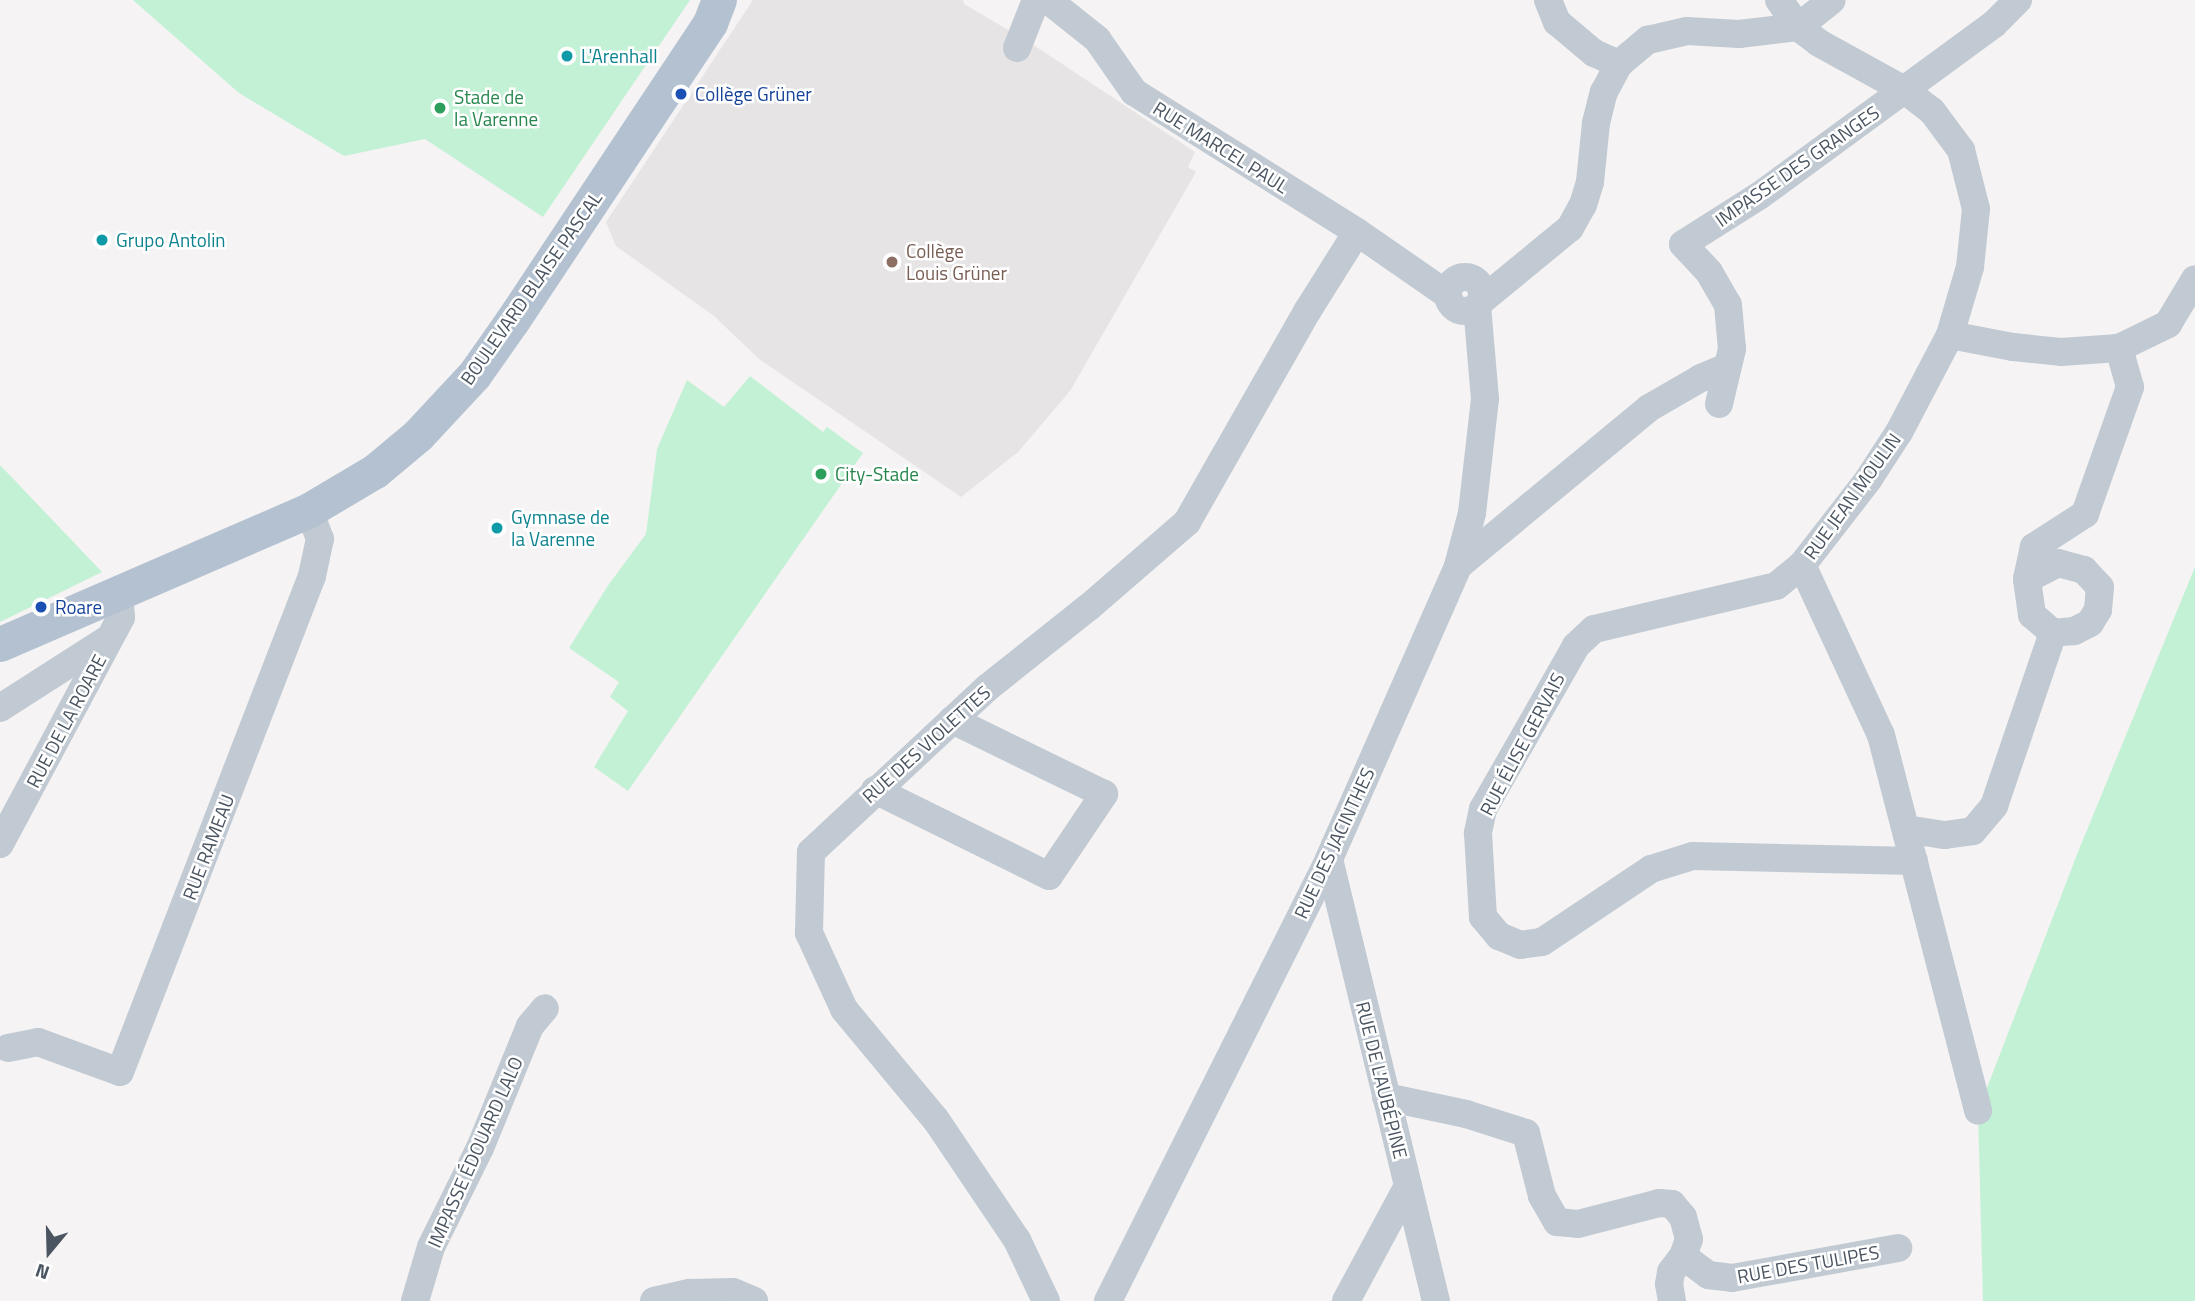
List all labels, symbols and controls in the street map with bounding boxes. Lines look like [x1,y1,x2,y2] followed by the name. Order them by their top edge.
[581,45,658,67] place label: L'Arenhall
[559,48,575,64] marker: L'Arenhall
[695,83,812,105] place label: Collège Grüner
[454,86,538,130] place label: Stade de la Varenne
[673,86,689,102] marker: Collège Grüner
[1149,96,1293,198] street label: RUE MARCEL PAUL
[432,100,448,116] marker: Stade de la Varenne
[1711,101,1883,231] street label: IMPASSE DES GRANGES
[455,187,607,389] street label: BOULEVARD BLAISE PASCAL
[116,229,226,251] place label: Grupo Antolin
[94,232,110,248] marker: Grupo Antolin
[906,240,1007,284] place label: Collège Louis Grüner
[884,254,900,270] marker: Collège Louis Grüner
[1799,428,1905,564] street label: RUE JEAN MOULIN
[835,463,919,485] place label: City-Stade
[813,466,829,482] marker: City-Stade
[511,506,610,550] place label: Gymnase de la Varenne
[489,520,505,536] marker: Gymnase de la Varenne
[55,596,102,618] place label: Roare
[33,599,49,615] marker: Roare
[21,650,111,792] street label: RUE DE LA ROARE
[1475,669,1569,819] street label: RUE ÉLISE GERVAIS
[857,681,995,807] street label: RUE DES VIOLETTES
[1289,764,1379,922] street label: RUE DES JACINTHES
[177,791,239,903] street label: RUE RAMEAU
[1351,999,1413,1161] street label: RUE DE L'AUBÉPINE
[423,1053,527,1251] street label: IMPASSE ÉDOUARD LALO
[14,1217,84,1287] north arrow
[1735,1240,1881,1288] street label: RUE DES TULIPES
[31,1256,53,1288] text: N

